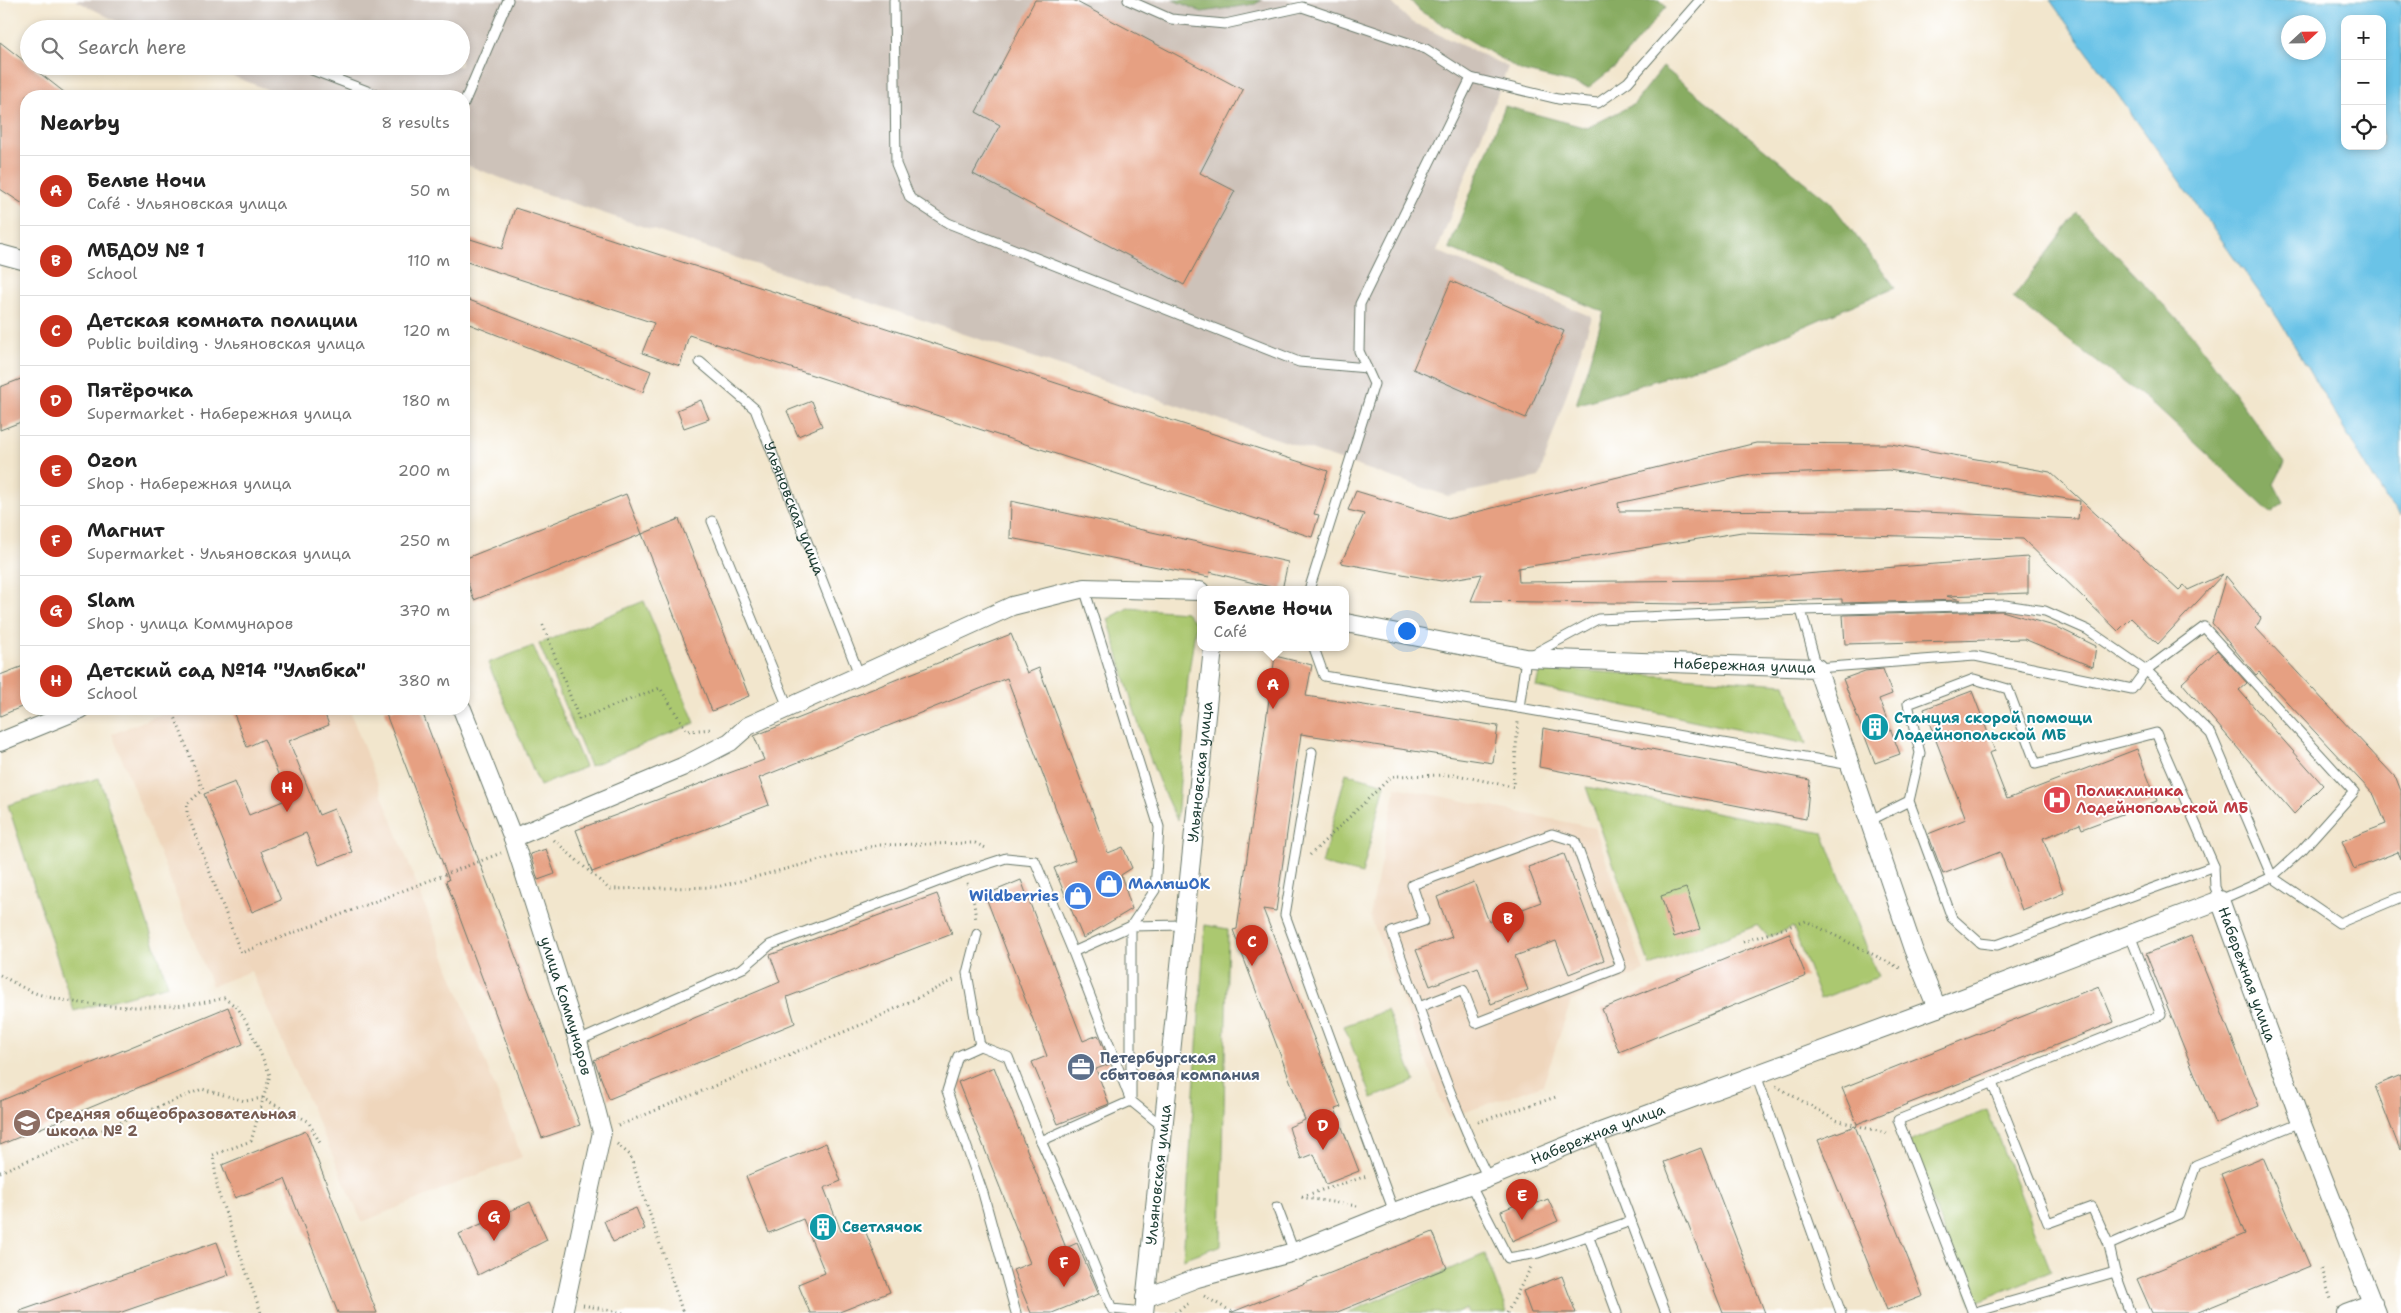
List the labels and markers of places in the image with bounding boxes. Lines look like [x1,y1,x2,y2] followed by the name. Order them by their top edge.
[1257,668,1289,709] pin: A
[1894,708,2093,745] place label: Станция скорой помощи Лодейнопольской МБ
[1860,712,1890,742] building icon: Станция скорой помощи Лодейнопольской МБ
[271,771,303,812] pin: H
[2076,781,2248,818] place label: Поликлиника Лодейнопольской МБ
[2042,785,2072,815] hospital icon: Поликлиника Лодейнопольской МБ
[1094,869,1124,899] shop icon: МалышОК
[1128,874,1211,894] place label: МалышОК
[1063,881,1093,911] shop icon: Wildberries
[969,886,1059,906] place label: Wildberries
[1492,902,1524,943] pin: B
[1236,925,1268,966] pin: C
[1100,1048,1260,1085] place label: Петербургская сбытовая компания
[1066,1052,1096,1082] office icon: Петербургская сбытовая компания
[46,1104,297,1141] place label: Средняя общеобразовательная школа № 2
[12,1108,42,1138] school or university icon: Средняя общеобразовательная школа № 2
[1307,1109,1339,1150] pin: D
[1506,1179,1538,1220] pin: E
[478,1200,510,1241] pin: G
[808,1212,838,1242] building icon: Светлячок
[842,1217,923,1237] place label: Светлячок
[1048,1246,1080,1287] pin: F

